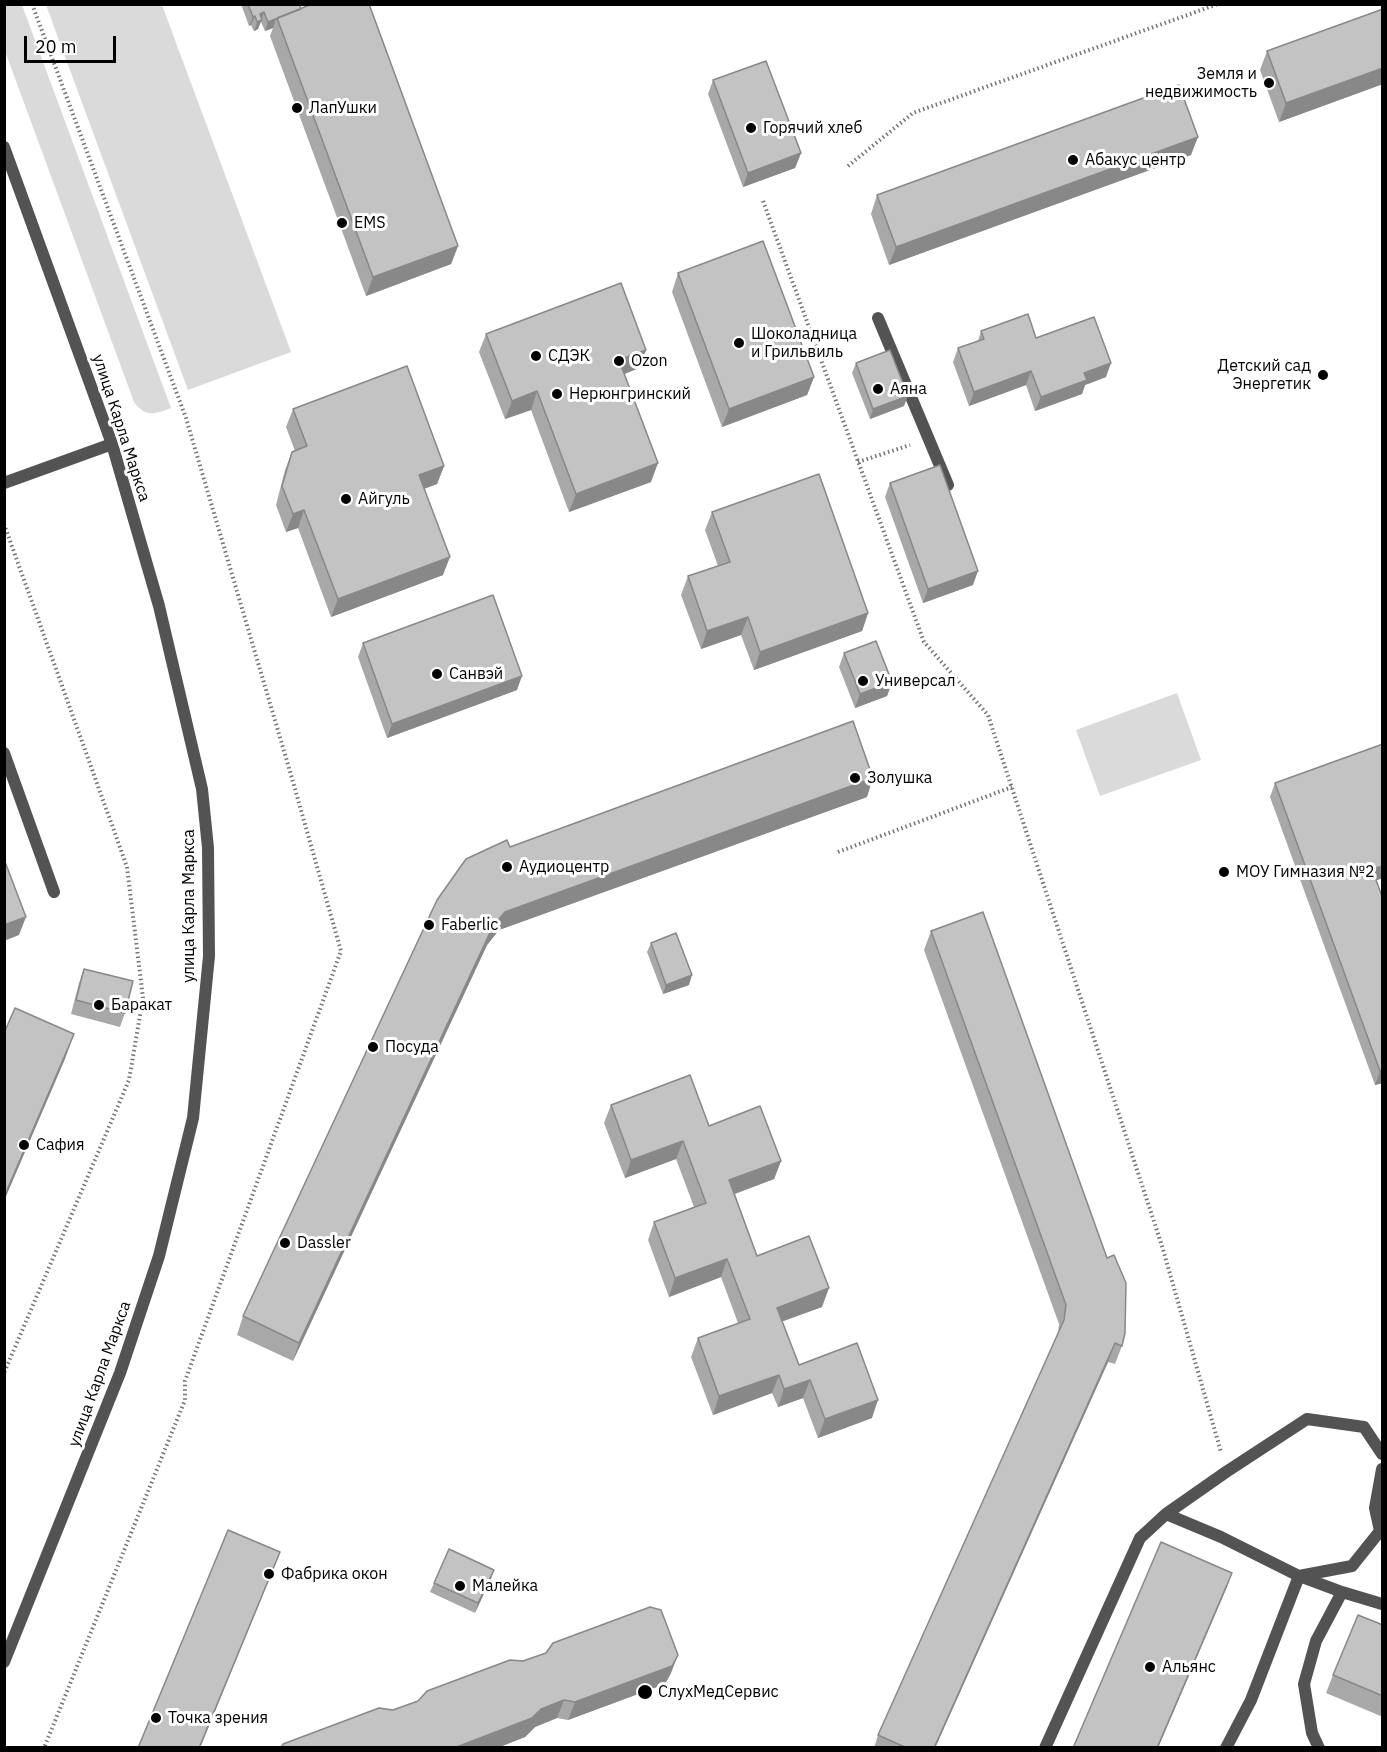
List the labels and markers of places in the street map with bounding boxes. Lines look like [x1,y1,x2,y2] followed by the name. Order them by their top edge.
[1145,64,1257,102] place label: Земля и недвижимость
[1262,76,1276,90] marker: Земля и недвижимость
[309,98,377,118] place label: ЛапУшки
[290,101,304,115] marker: ЛапУшки
[763,118,862,138] place label: Горячий хлеб
[744,121,758,135] marker: Горячий хлеб
[1085,150,1186,170] place label: Абакус центр
[1066,153,1080,167] marker: Абакус центр
[354,213,386,233] place label: EMS
[335,216,349,230] marker: EMS
[751,324,857,362] place label: Шоколадница и Грильвиль
[732,336,746,350] marker: Шоколадница и Грильвиль
[548,346,590,366] place label: СДЭК
[529,349,543,363] marker: СДЭК
[631,351,668,371] place label: Ozon
[612,354,626,368] marker: Ozon
[1218,356,1311,394] place label: Детский сад Энергетик
[1316,368,1330,382] marker: Детский сад Энергетик
[890,379,927,399] place label: Аяна
[871,382,885,396] marker: Аяна
[569,384,691,404] place label: Нерюнгринский
[550,387,564,401] marker: Нерюнгринский
[358,489,410,509] place label: Айгуль
[339,492,353,506] marker: Айгуль
[449,664,503,684] place label: Санвэй
[430,667,444,681] marker: Санвэй
[875,671,956,691] place label: Универсал
[856,674,870,688] marker: Универсал
[867,768,932,788] place label: Золушка
[848,771,862,785] marker: Золушка
[519,857,609,877] place label: Аудиоцентр
[500,860,514,874] marker: Аудиоцентр
[1236,862,1374,882] place label: МОУ Гимназия №2
[1217,865,1231,879] marker: МОУ Гимназия №2
[441,915,498,935] place label: Faberlic
[422,918,436,932] marker: Faberlic
[111,995,172,1015] place label: Баракат
[92,998,106,1012] marker: Баракат
[385,1037,439,1057] place label: Посуда
[366,1040,380,1054] marker: Посуда
[36,1135,84,1155] place label: Сафия
[17,1138,31,1152] marker: Сафия
[297,1233,351,1253] place label: Dassler
[278,1236,292,1250] marker: Dassler
[281,1564,388,1584] place label: Фабрика окон
[262,1567,276,1581] marker: Фабрика окон
[472,1576,538,1596] place label: Малейка
[453,1579,467,1593] marker: Малейка
[1162,1657,1216,1677] place label: Альянс
[1143,1660,1157,1674] marker: Альянс
[658,1682,779,1702] place label: СлухМедСервис
[636,1683,654,1701] marker: СлухМедСервис
[168,1708,268,1728] place label: Точка зрения
[149,1711,163,1725] marker: Точка зрения

